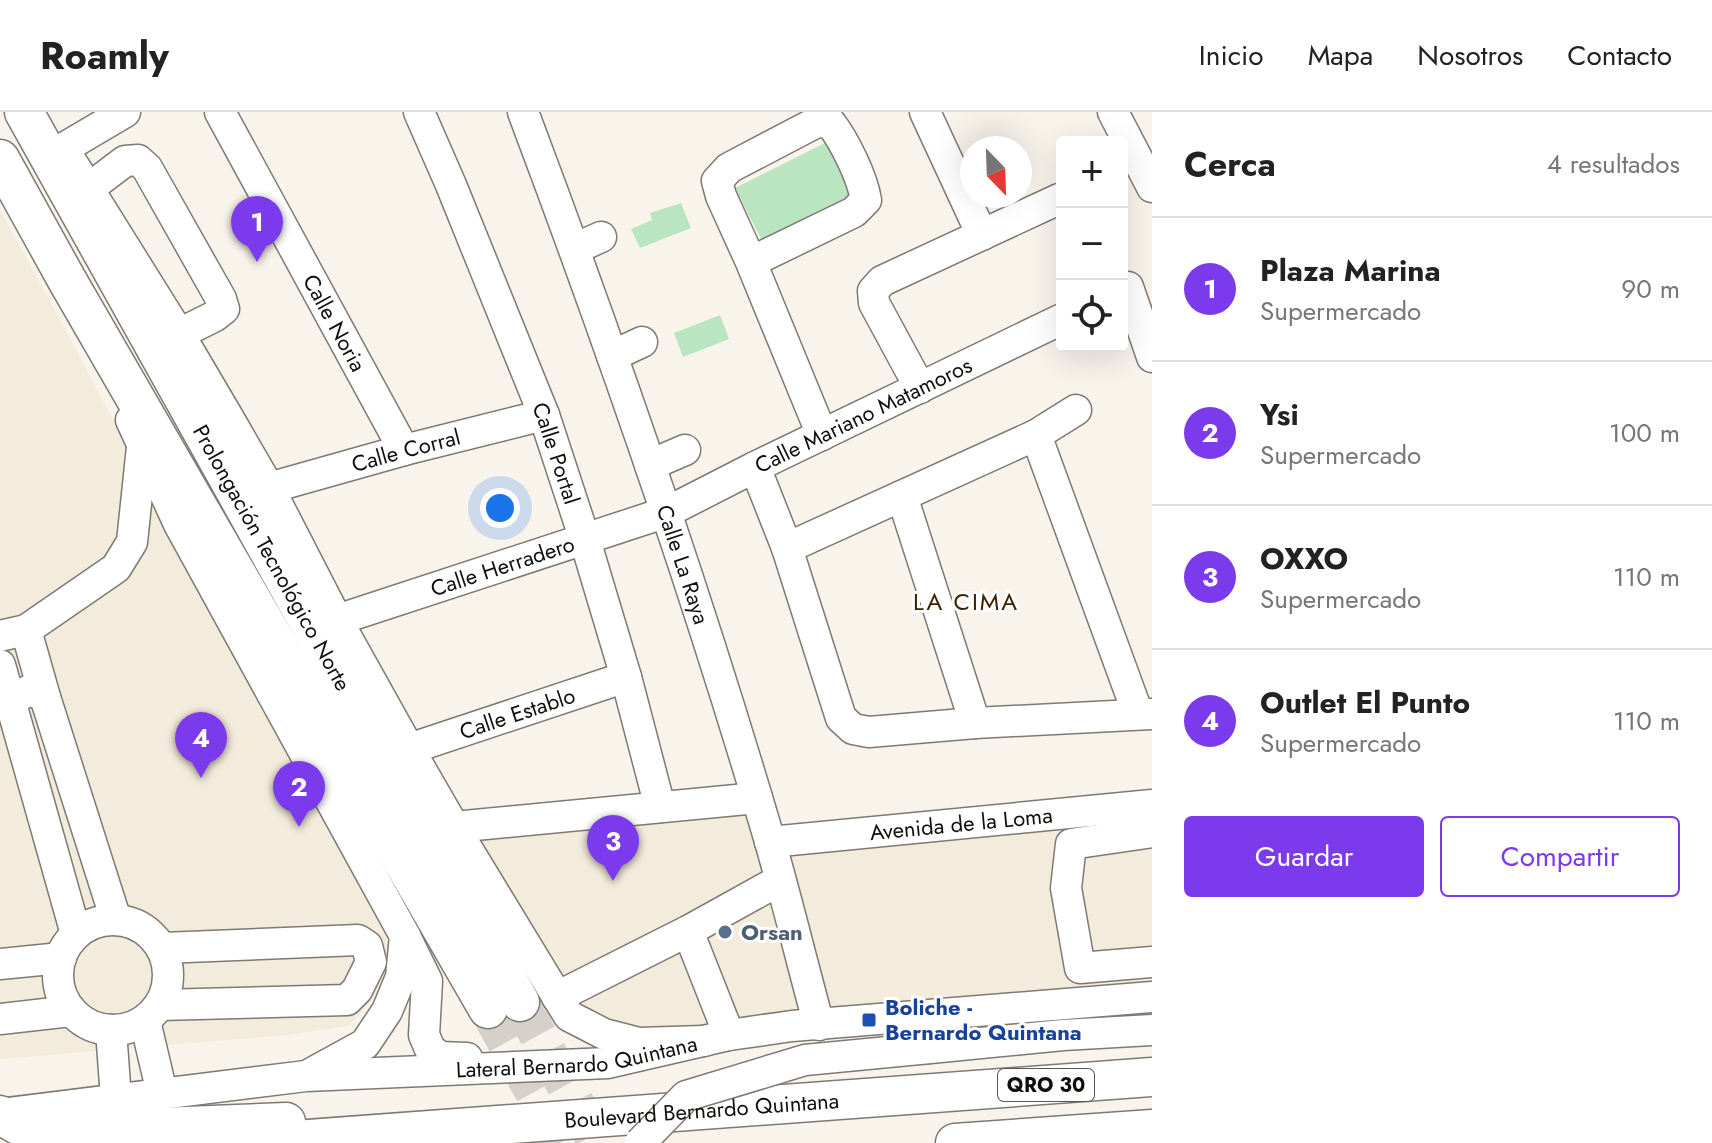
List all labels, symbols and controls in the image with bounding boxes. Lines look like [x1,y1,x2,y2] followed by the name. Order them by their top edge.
[40,28,169,83] text: Roamly
[1199,35,1264,76] text: Inicio
[1308,35,1373,76] text: Mapa
[1417,35,1523,76] text: Nosotros
[1567,35,1672,76] text: Contacto
[960,136,1032,208] north arrow
[1056,136,1128,352] map controls
[1056,136,1128,208] button: +
[1184,140,1276,189] text: Cerca
[1547,145,1680,183] text: 4 resultados
[231,196,283,262] pin: 1
[1056,208,1128,280] button: −
[1260,249,1441,292] text: Plaza Marina
[295,268,374,377] street label: Calle Noria
[1203,270,1217,308] text: 1
[1621,270,1680,308] text: 90 m
[1056,280,1128,352] button: locate
[1260,292,1421,330] text: Supermercado
[749,349,977,481] street label: Calle Mariano Matamoros
[1260,393,1299,436] text: Ysi
[524,397,588,508] street label: Calle Portal
[1201,414,1219,452] text: 2
[1609,414,1680,452] text: 100 m
[185,419,359,696] street label: Prolongación Tecnológico Norte
[348,421,464,480] street label: Calle Corral
[1260,436,1421,474] text: Supermercado
[480,488,520,528] your location
[649,500,718,628] street label: Calle La Raya
[426,527,578,604] street label: Calle Herradero
[1260,537,1348,580] text: OXXO
[1202,558,1218,596] text: 3
[1613,558,1680,596] text: 110 m
[1260,580,1421,618] text: Supermercado
[913,584,1019,619] district label: LA CIMA
[455,679,579,747] street label: Calle Establo
[1260,681,1470,724] text: Outlet El Punto
[1201,702,1219,740] text: 4
[1613,702,1680,740] text: 110 m
[175,712,227,778] pin: 4
[1260,724,1421,762] text: Supermercado
[273,761,325,827] pin: 2
[868,799,1054,848] street label: Avenida de la Loma
[587,815,639,881] pin: 3
[1184,816,1424,897] button: Guardar
[1440,816,1680,897] button: Compartir
[741,916,803,948] place label: Orsan
[716,923,734,941] marker: Orsan
[885,991,1082,1048] place label: Boliche - Bernardo Quintana
[860,1011,878,1029] marker: Boliche - Bernardo Quintana
[455,1027,700,1086] street label: Lateral Bernardo Quintana
[998,1069,1094,1101] road number: QRO 30
[563,1084,840,1136] street label: Boulevard Bernardo Quintana

